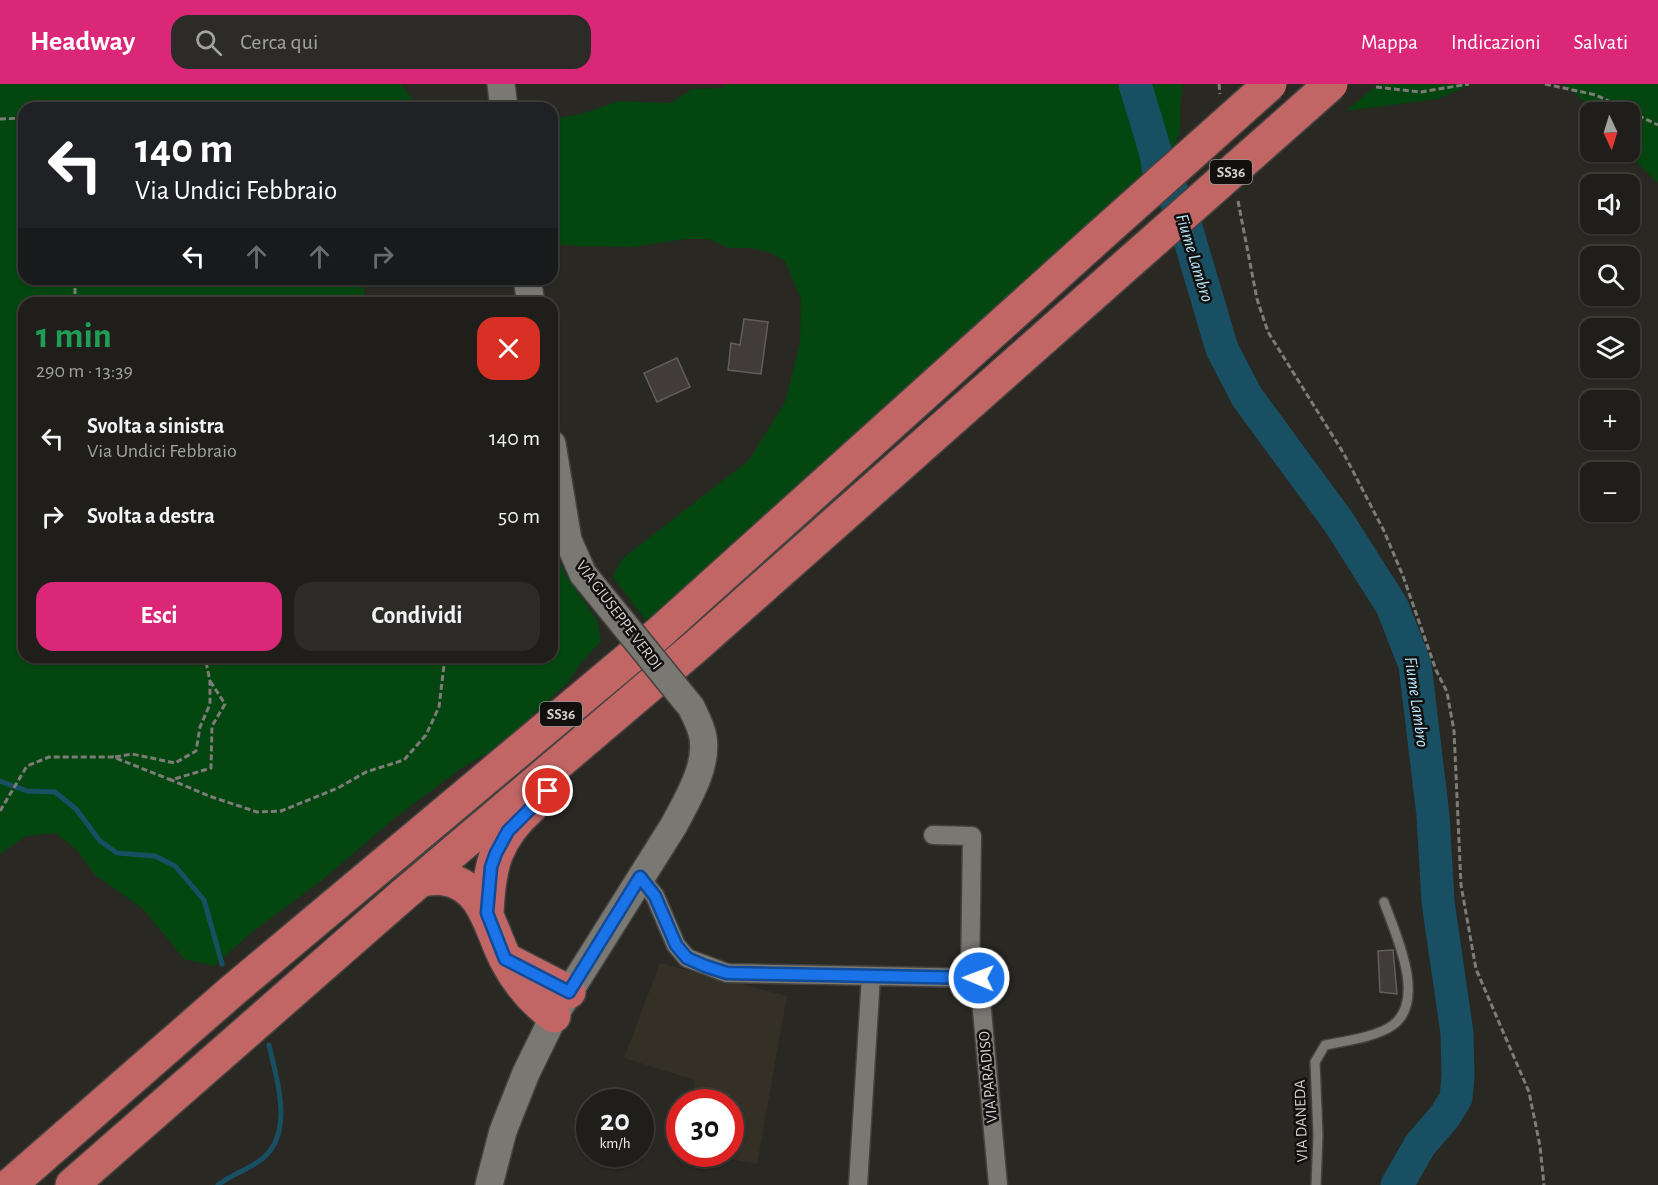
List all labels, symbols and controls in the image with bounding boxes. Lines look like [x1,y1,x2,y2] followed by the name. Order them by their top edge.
[171,15,591,69] search box
[192,26,225,59] icon: search
[30,28,135,56] text: Headway
[240,31,318,53] text: Cerca qui
[1361,32,1418,53] text: Mappa
[1451,32,1541,53] text: Indicazioni
[1574,32,1628,53] text: Salvati
[1580,102,1640,162] north arrow
[1580,102,1640,522] map controls
[36,126,114,204] icon: left
[135,128,233,170] text: 140 m
[1210,160,1252,184] road number: SS36
[1580,174,1640,234] button: sound
[135,177,337,204] text: Via Undici Febbraio
[1172,212,1216,304] water label: Fiume Lambro
[177,240,210,273] icon: left
[240,240,273,273] icon: ahead
[303,240,336,273] icon: ahead
[366,240,399,273] icon: right
[1580,246,1640,306] button: search
[477,317,540,380] button: close
[36,318,112,354] text: 1 min
[1580,318,1640,378] button: layers
[36,361,133,381] text: 290 m · 13:39
[1580,390,1640,450] button: +
[87,415,224,437] text: Svolta a sinistra
[36,422,69,455] icon: left
[489,427,540,449] text: 140 m
[87,441,237,461] text: Via Undici Febbraio
[1580,462,1640,522] button: −
[36,500,69,533] icon: right
[87,505,215,527] text: Svolta a destra
[498,505,540,527] text: 50 m
[573,558,665,672] street label: VIA GIUSEPPE VERDI
[36,582,282,651] button: Esci
[294,582,540,651] button: Condividi
[1401,656,1431,748] water label: Fiume Lambro
[540,702,582,726] road number: SS36
[522,765,573,816] pin
[531,774,564,807] icon: arrive
[947,946,1011,1010] position arrow
[976,1030,1000,1124] street label: VIA PARADISO
[1292,1079,1310,1163] street label: VIA DANEDA
[666,1089,744,1167] speed limit sign: 30
[600,1106,630,1136] text: 20
[600,1136,630,1151] text: km/h

